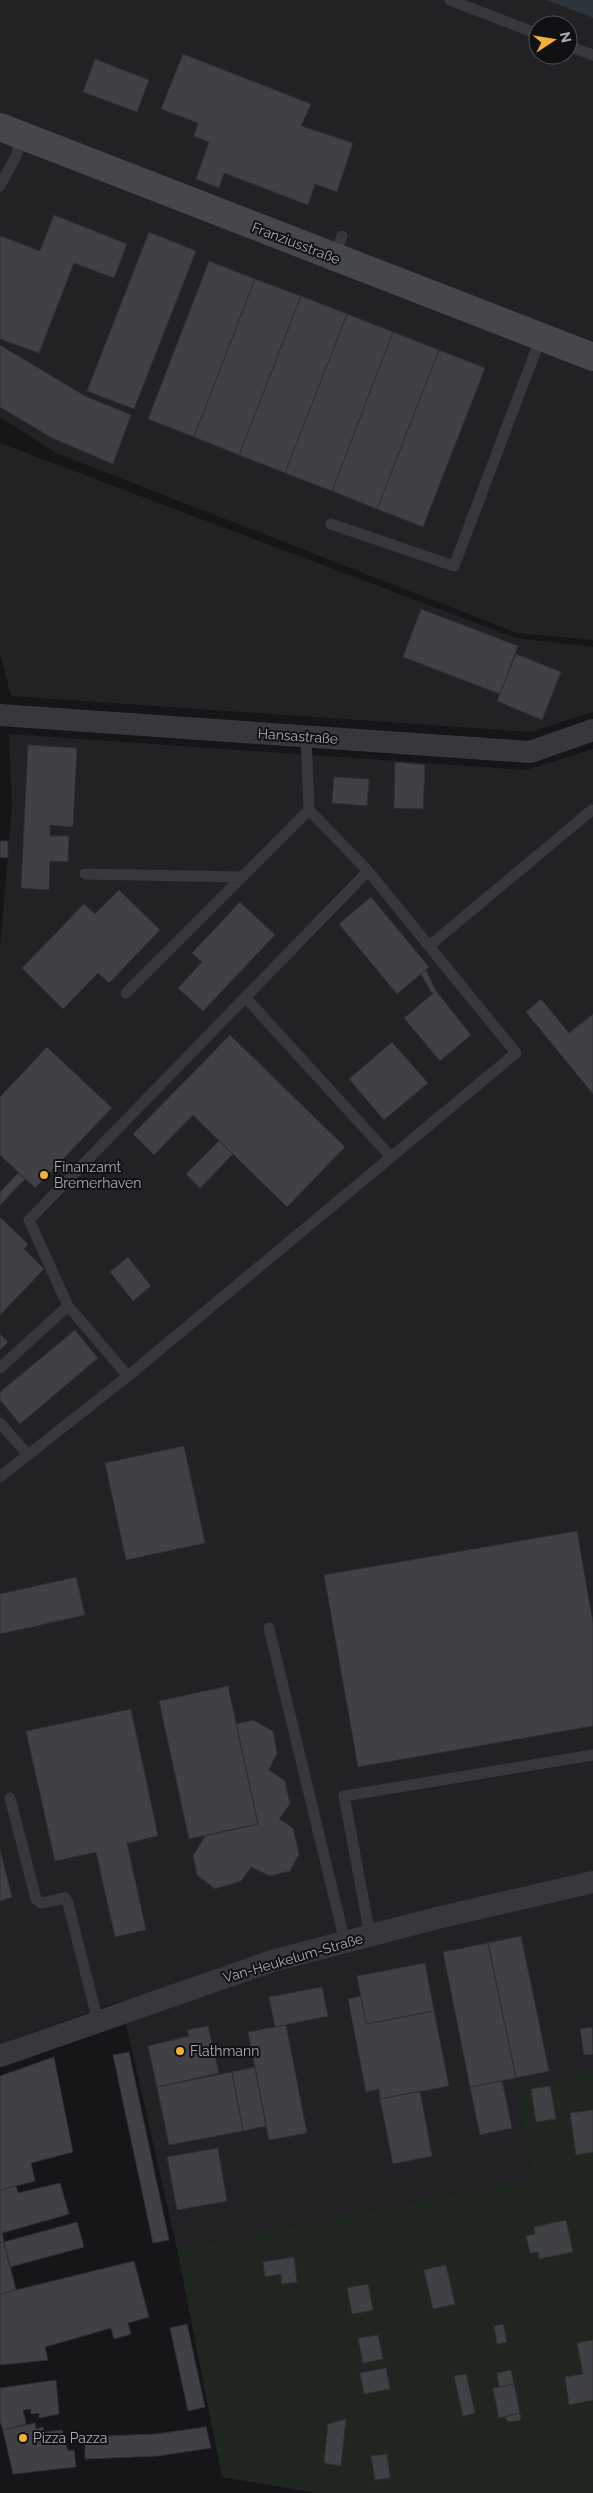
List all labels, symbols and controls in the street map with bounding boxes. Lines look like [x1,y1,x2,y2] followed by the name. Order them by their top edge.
[528,15,578,65] north arrow
[557,30,575,44] text: N
[250,219,342,267] street label: Franziusstraße
[257,725,339,747] street label: Hansastraße
[54,1159,141,1191] place label: Finanzamt Bremerhaven
[38,1169,50,1181] marker: Finanzamt Bremerhaven
[221,1930,365,1986] street label: Van-Heukelum-Straße
[190,2043,259,2059] place label: Flathmann
[174,2045,186,2057] marker: Flathmann
[33,2430,107,2446] place label: Pizza Pazza
[17,2432,29,2444] marker: Pizza Pazza

